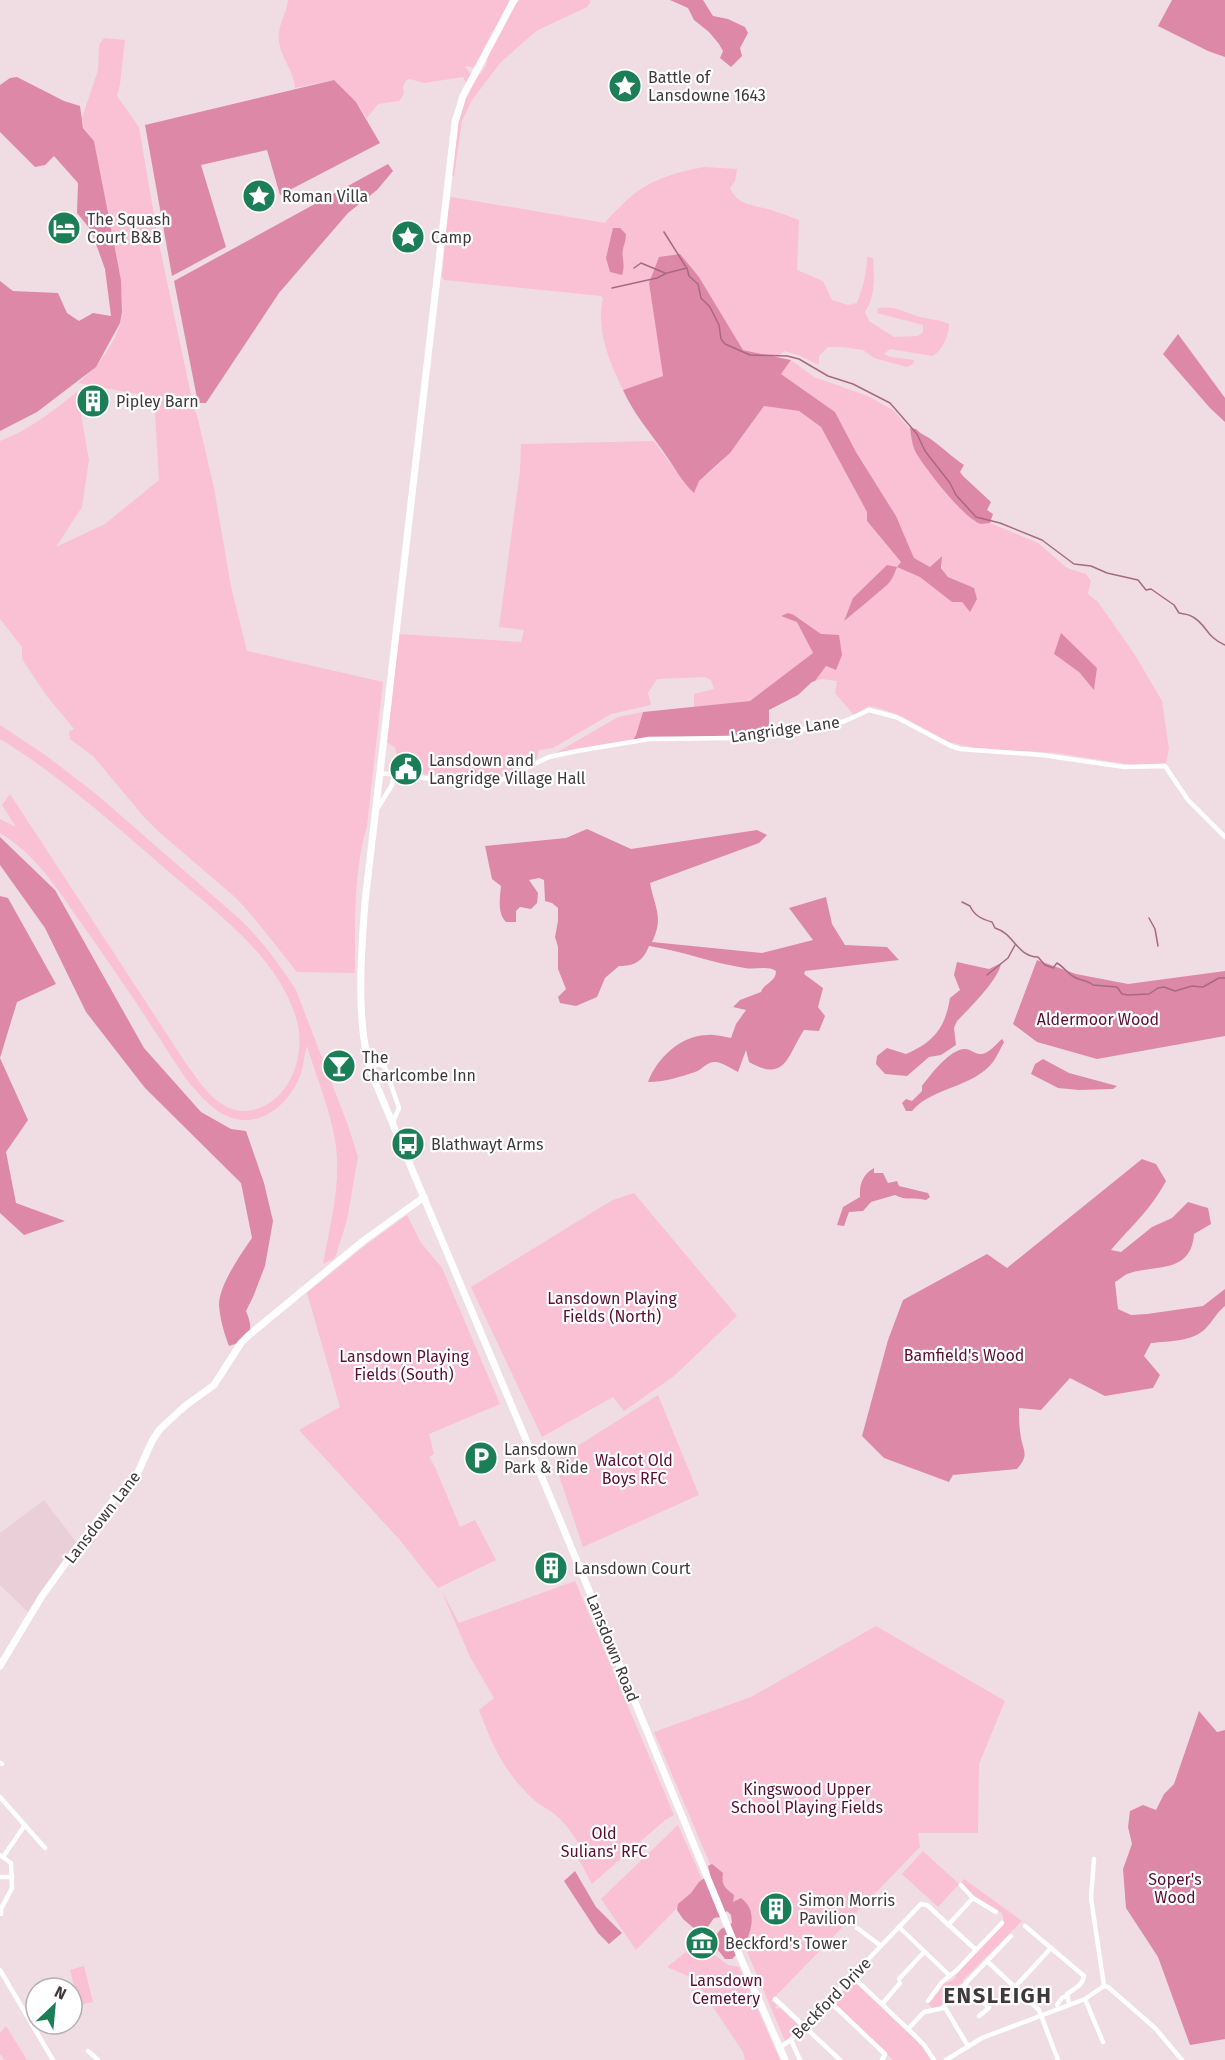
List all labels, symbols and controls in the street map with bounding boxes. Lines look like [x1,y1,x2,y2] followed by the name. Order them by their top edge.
[607,68,643,104] place icon: Battle of Lansdowne 1643
[648,68,766,105] place label: Battle of Lansdowne 1643
[241,178,277,214] place icon: Roman Villa
[282,187,368,206] place label: Roman Villa
[46,210,82,246] hotel icon: The Squash Court B&B
[87,210,171,247] place label: The Squash Court B&B
[390,219,426,255] place icon: Camp
[431,228,472,247] place label: Camp
[75,383,111,419] building icon: Pipley Barn
[116,392,199,411] place label: Pipley Barn
[729,712,841,747] street label: Langridge Lane
[388,751,424,787] public building icon: Lansdown and Langridge Village Hall
[429,751,586,788] place label: Lansdown and Langridge Village Hall
[1037,1010,1159,1029] park label: Aldermoor Wood
[321,1048,357,1084] bar icon: The Charlcombe Inn
[362,1048,476,1085] place label: The Charlcombe Inn
[390,1126,426,1162] bus stop icon: Blathwayt Arms
[431,1135,543,1154] place label: Blathwayt Arms
[547,1289,678,1326] park label: Lansdown Playing Fields (North)
[904,1346,1024,1365] park label: Bamfield's Wood
[339,1347,470,1384] park label: Lansdown Playing Fields (South)
[463,1440,499,1476] parking icon: Lansdown Park & Ride
[504,1440,588,1477] place label: Lansdown Park & Ride
[595,1451,673,1488] park label: Walcot Old Boys RFC
[60,1467,144,1567] street label: Lansdown Lane
[533,1550,569,1586] building icon: Lansdown Court
[574,1559,691,1578] place label: Lansdown Court
[582,1592,643,1705] street label: Lansdown Road
[731,1780,883,1817] park label: Kingswood Upper School Playing Fields
[561,1824,647,1861] park label: Old Sulians' RFC
[1148,1870,1202,1907] park label: Soper's Wood
[758,1891,794,1927] building icon: Simon Morris Pavilion
[799,1891,895,1928] place label: Simon Morris Pavilion
[684,1925,720,1961] museum icon: Beckford's Tower
[725,1934,848,1953] place label: Beckford's Tower
[788,1954,875,2043] street label: Beckford Drive
[689,1971,763,2008] park label: Lansdown Cemetery
[24,1976,84,2036] north arrow
[51,1982,69,2004] text: N
[944,1982,1052,2009] district label: ENSLEIGH

